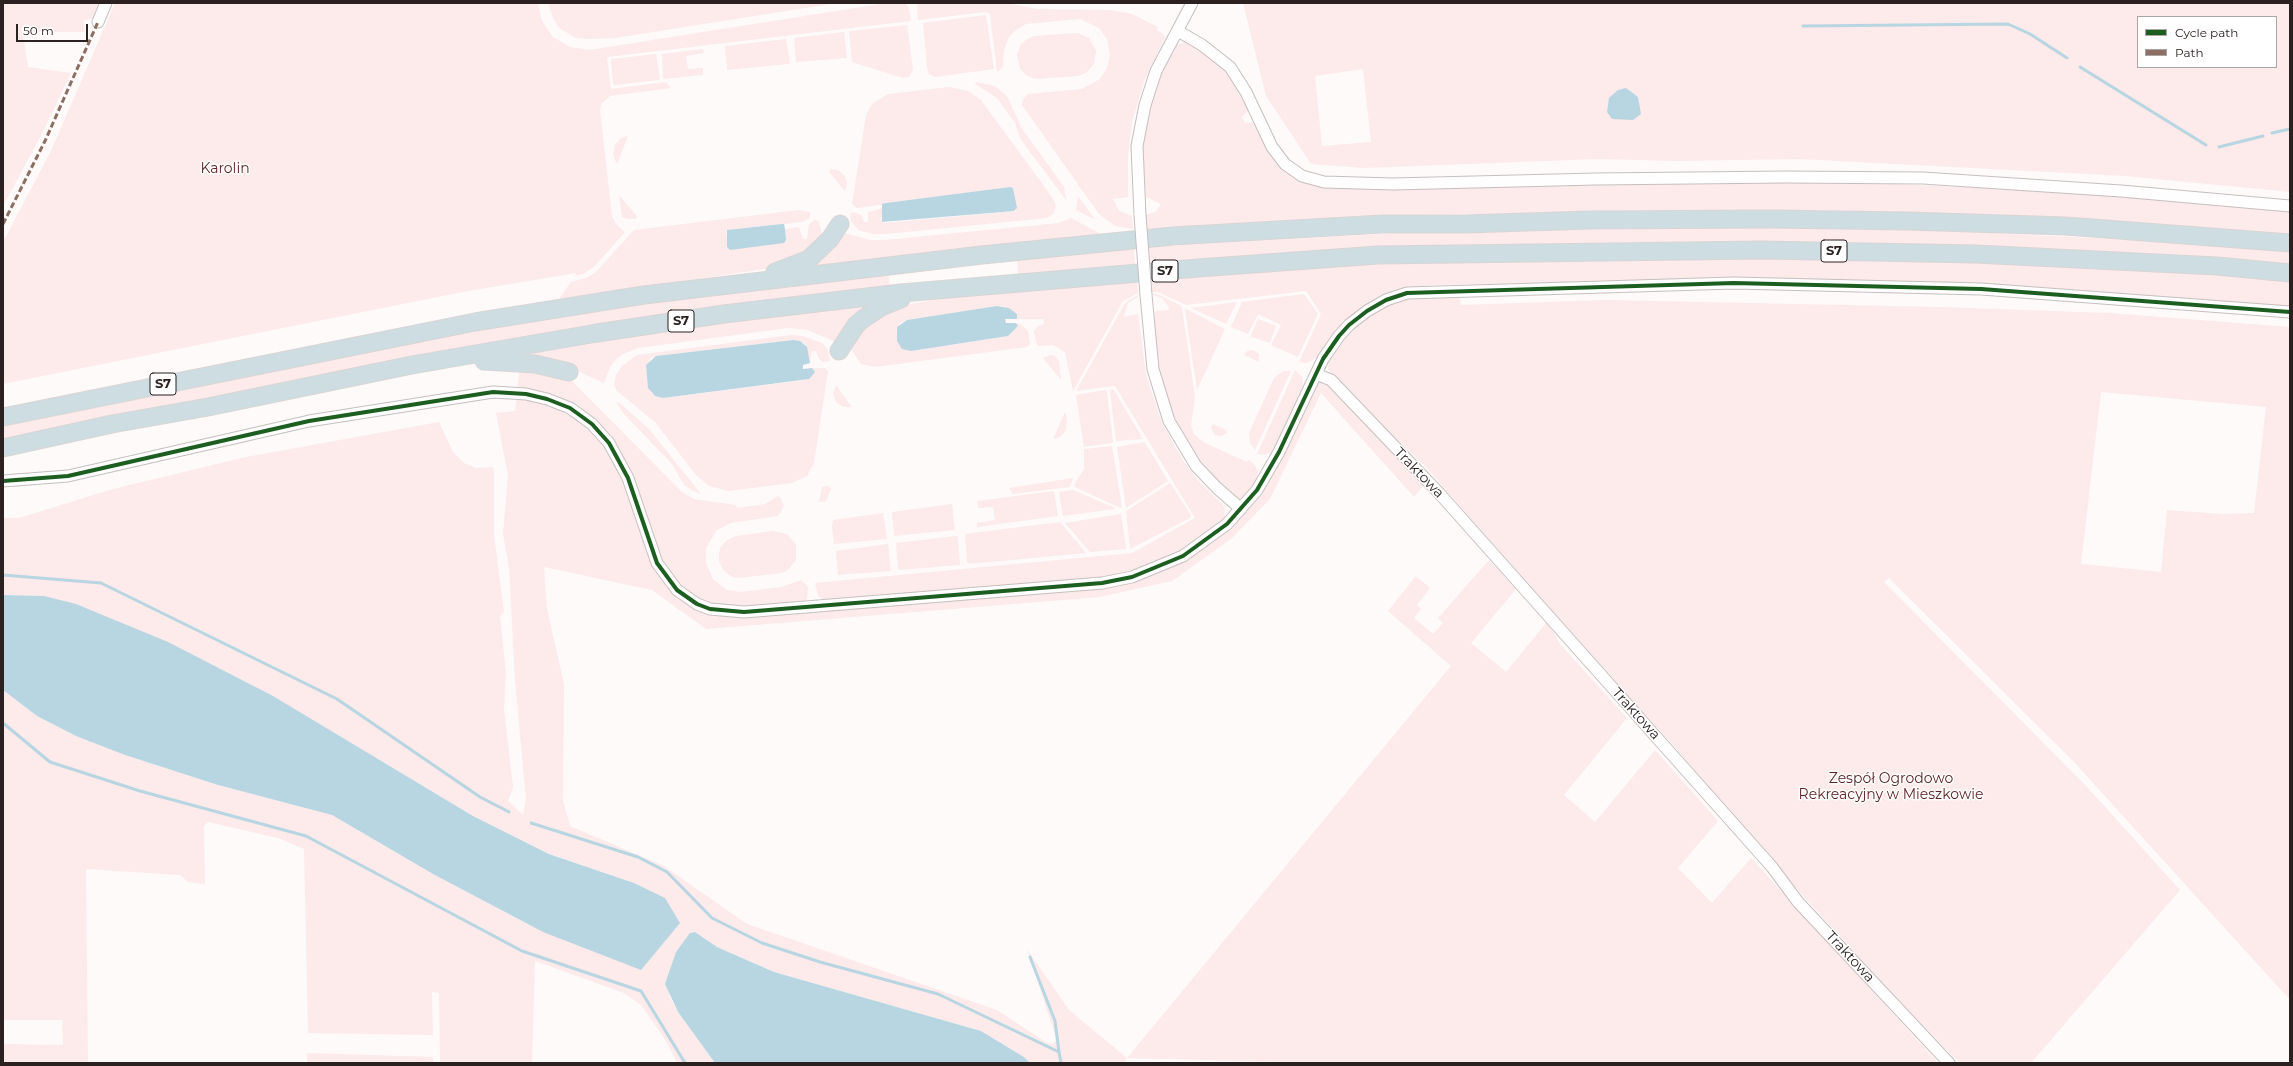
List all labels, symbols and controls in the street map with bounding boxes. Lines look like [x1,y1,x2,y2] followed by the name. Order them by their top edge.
[18,16,90,42] scale bar
[2137,16,2277,68] legend
[23,23,54,38] text: 50 m
[2175,25,2238,40] text: Cycle path
[2175,45,2204,60] text: Path
[200,161,250,177] park label: Karolin
[1821,240,1847,262] road number: S7
[1152,260,1178,282] road number: S7
[668,310,694,332] road number: S7
[150,373,176,395] road number: S7
[1391,444,1447,502] street label: Traktowa
[1608,685,1664,743] street label: Traktowa
[1799,771,1983,804] park label: Zespół Ogrodowo Rekreacyjny w Mieszkowie
[1822,928,1878,986] street label: Traktowa

